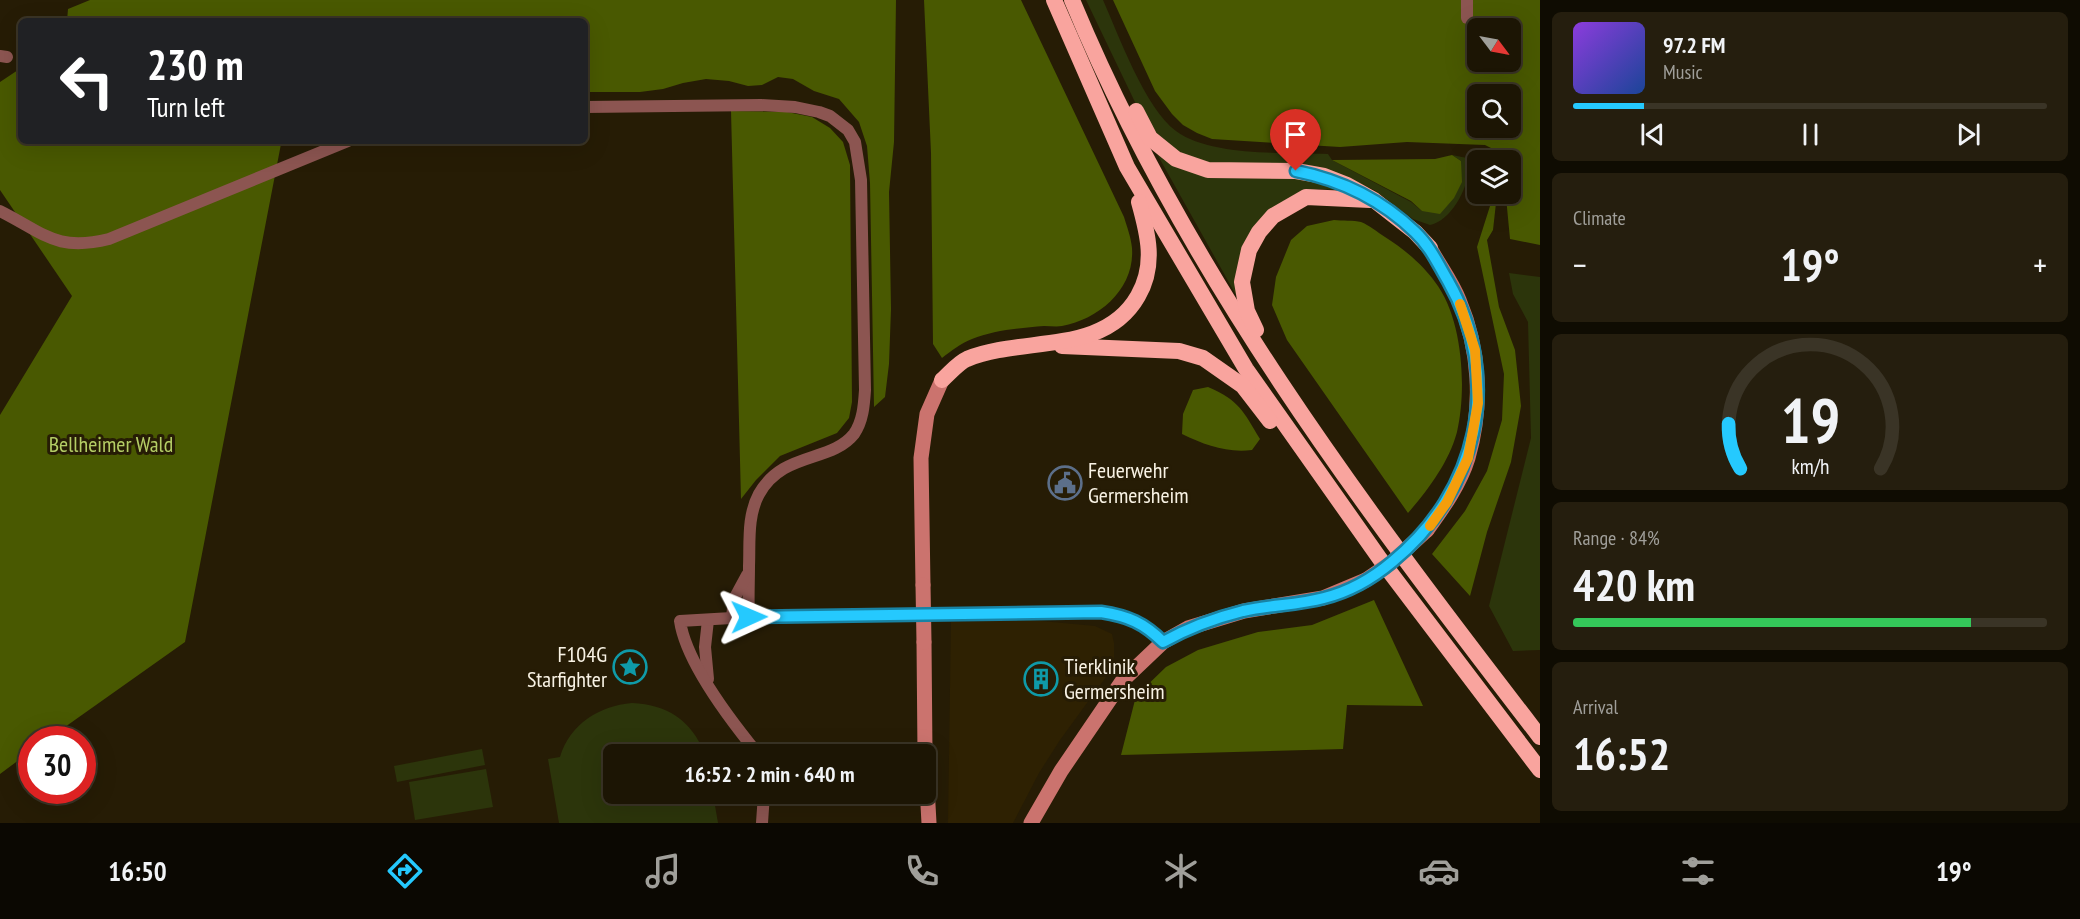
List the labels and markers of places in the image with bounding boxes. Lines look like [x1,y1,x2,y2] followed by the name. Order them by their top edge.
[1270,109,1321,171] pin
[1088,456,1189,509] place label: Feuerwehr Germersheim
[1047,465,1083,501] public building icon: Feuerwehr Germersheim
[527,640,607,693] place label: F104G Starfighter
[612,649,648,685] place icon: F104G Starfighter
[1064,652,1165,705] place label: Tierklinik Germersheim
[1023,661,1059,697] building icon: Tierklinik Germersheim

